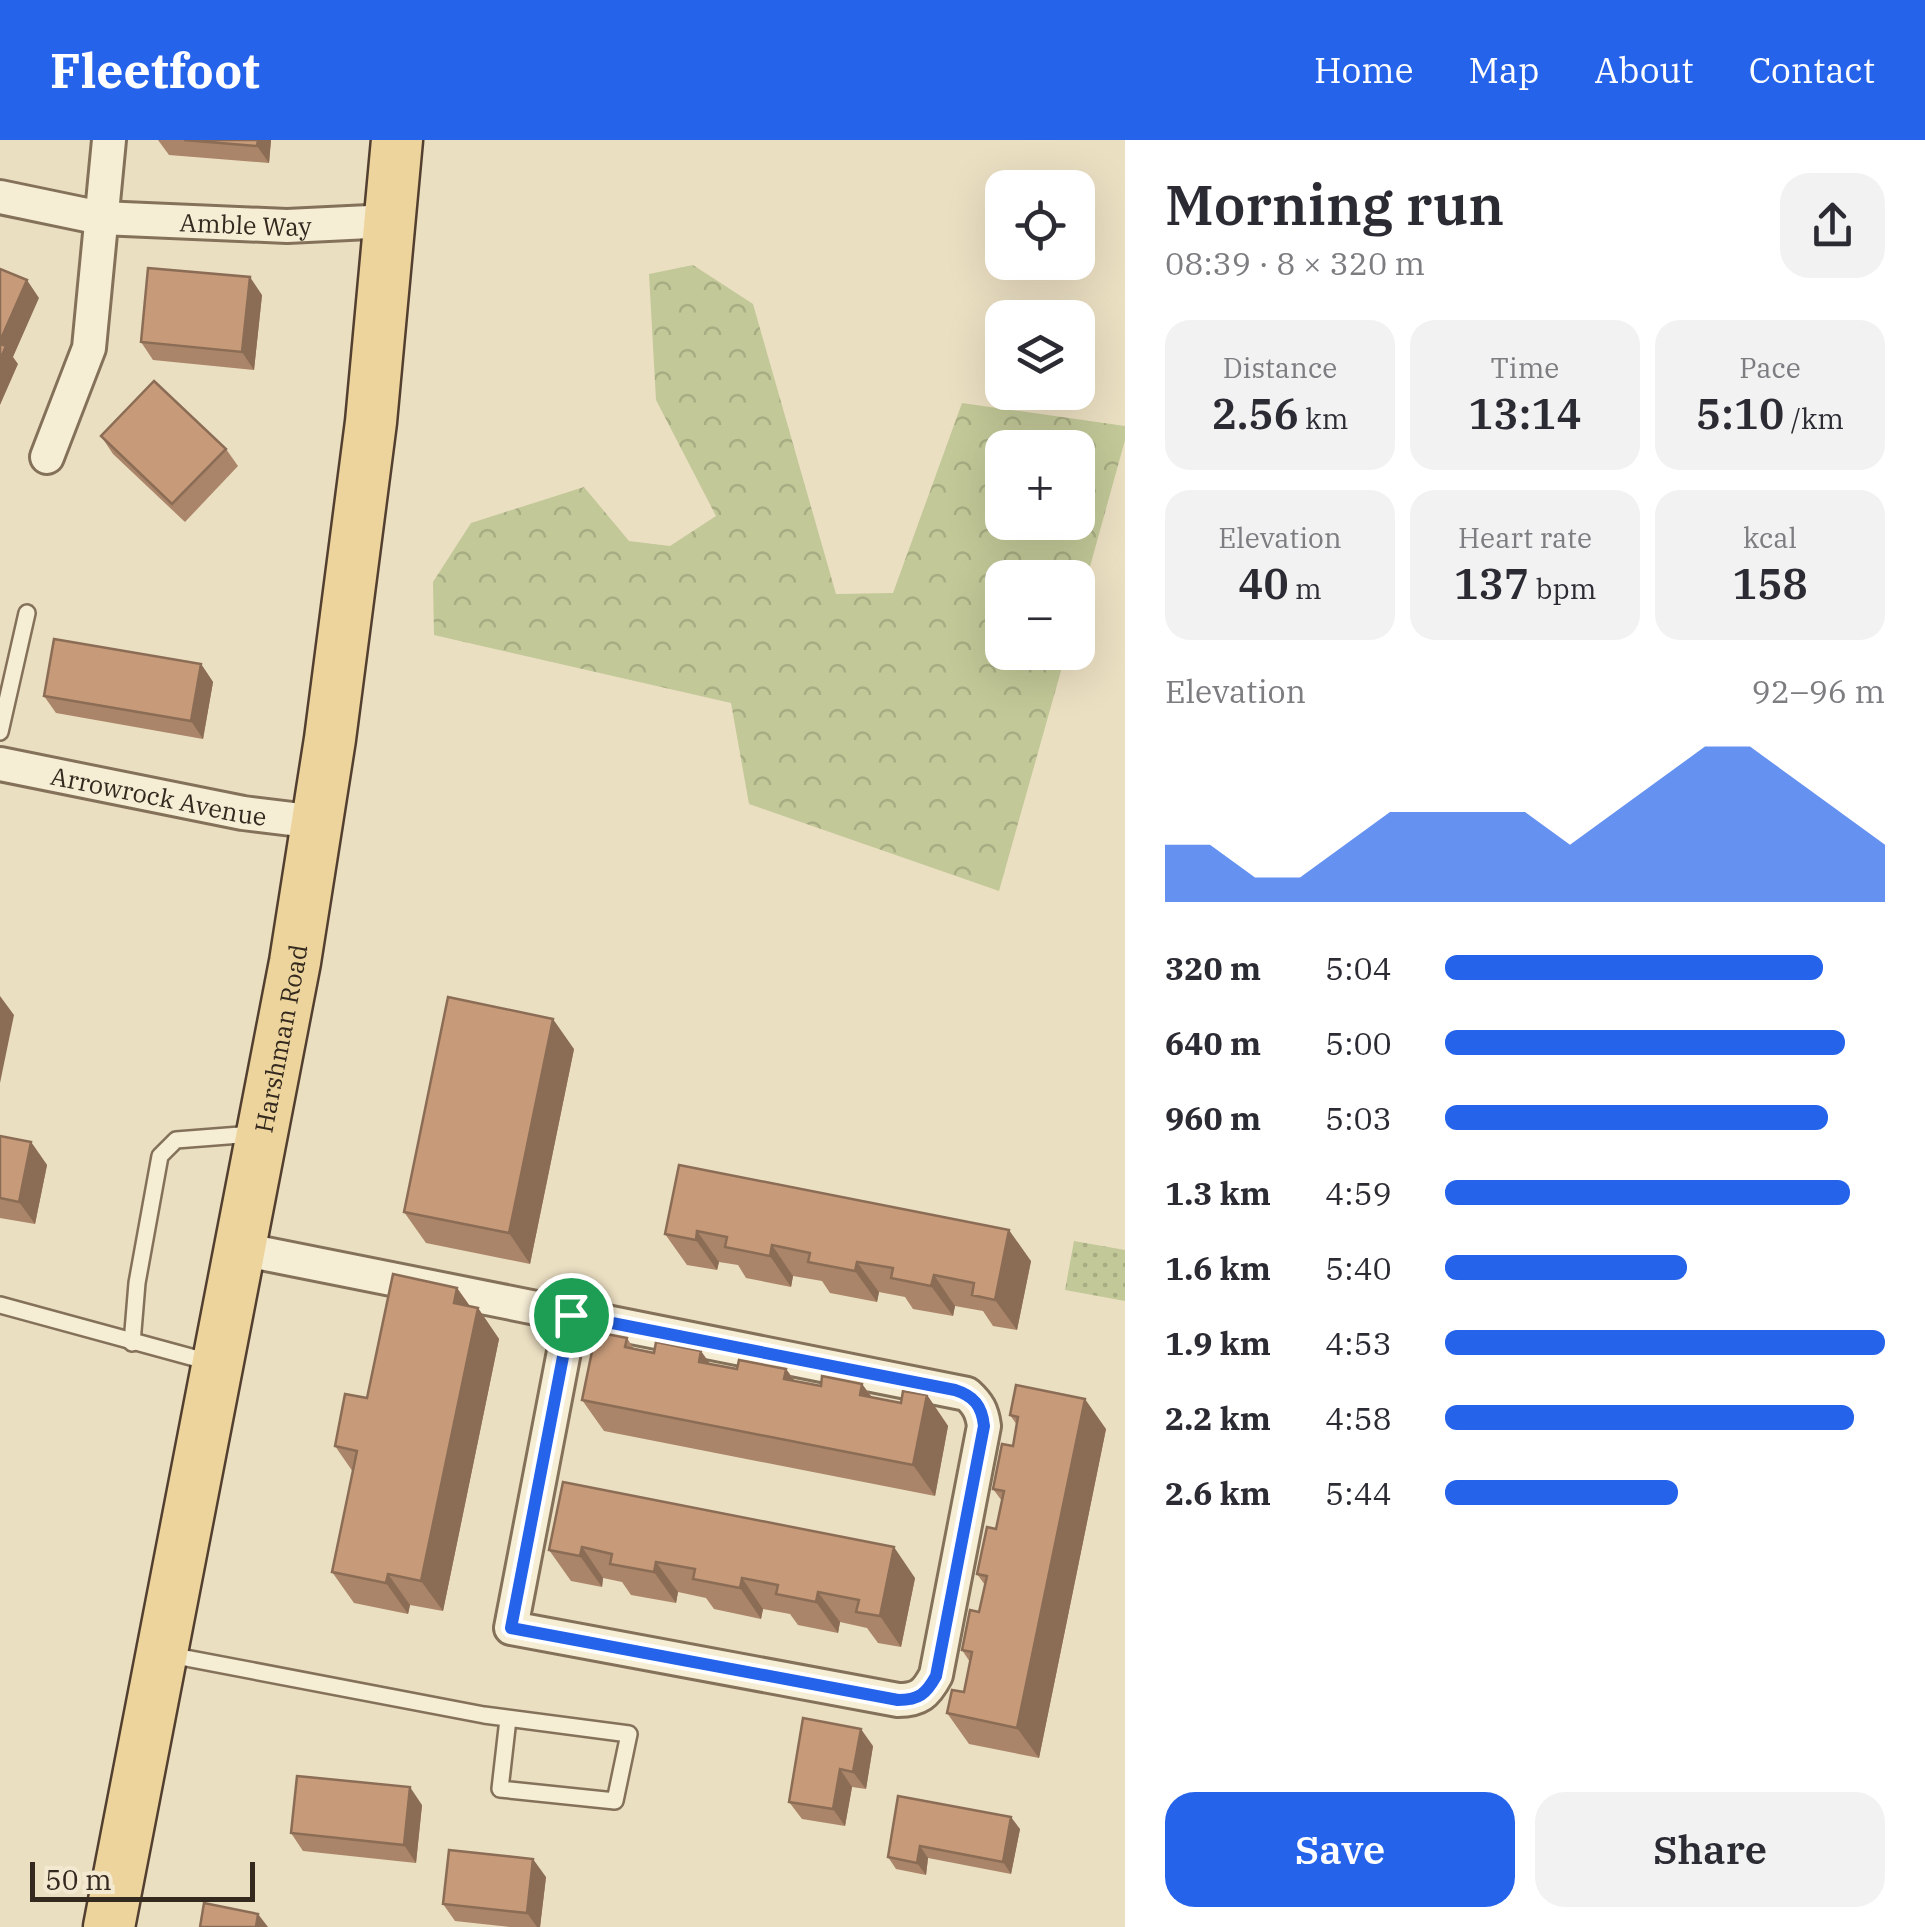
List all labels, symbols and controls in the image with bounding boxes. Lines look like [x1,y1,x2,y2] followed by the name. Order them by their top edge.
[50,39,260,101] text: Fleetfoot
[1314,47,1413,93] text: Home
[1468,47,1540,93] text: Map
[1595,47,1694,93] text: About
[1749,47,1875,93] text: Contact
[1165,169,1504,240] text: Morning run
[985,170,1095,670] map controls
[985,170,1095,280] button: locate
[1780,173,1885,278] button: share
[179,205,313,243] street label: Amble Way
[1165,242,1425,284] text: 08:39 · 8 × 320 m
[985,300,1095,410] button: layers
[1223,349,1337,386] text: Distance
[1491,349,1559,386] text: Time
[1739,349,1801,386] text: Pace
[1212,386,1299,441] text: 2.56
[1468,386,1582,441] text: 13:14
[1696,386,1784,441] text: 5:10
[1299,400,1348,437] text: km
[1784,400,1844,437] text: /km
[985,430,1095,540] button: +
[1218,519,1342,556] text: Elevation
[1458,519,1592,556] text: Heart rate
[1743,519,1797,556] text: kcal
[1238,556,1289,611] text: 40
[1454,556,1529,611] text: 137
[1732,556,1808,611] text: 158
[985,560,1095,670] button: −
[1289,570,1322,607] text: m
[1529,570,1596,607] text: bpm
[1165,670,1306,712] text: Elevation
[1751,670,1885,712] text: 92–96 m
[48,758,269,832] street label: Arrowrock Avenue
[246,942,314,1135] street label: Harshman Road
[1165,947,1261,989] text: 320 m
[1325,947,1392,989] text: 5:04
[1165,1022,1261,1064] text: 640 m
[1325,1022,1392,1064] text: 5:00
[1165,1097,1261,1139] text: 960 m
[1325,1097,1392,1139] text: 5:03
[1165,1172,1271,1214] text: 1.3 km
[1325,1172,1392,1214] text: 4:59
[1165,1247,1271,1289] text: 1.6 km
[1325,1247,1392,1289] text: 5:40
[529,1273,614,1358] pin
[544,1288,599,1343] icon: arrive
[1165,1322,1271,1364] text: 1.9 km
[1325,1322,1392,1364] text: 4:53
[1165,1397,1271,1439] text: 2.2 km
[1325,1397,1392,1439] text: 4:58
[1165,1472,1271,1514] text: 2.6 km
[1325,1472,1392,1514] text: 5:44
[1165,1792,1515,1907] button: Save
[1535,1792,1885,1907] button: Share
[30,1857,255,1902] scale bar
[45,1861,112,1898] text: 50 m

